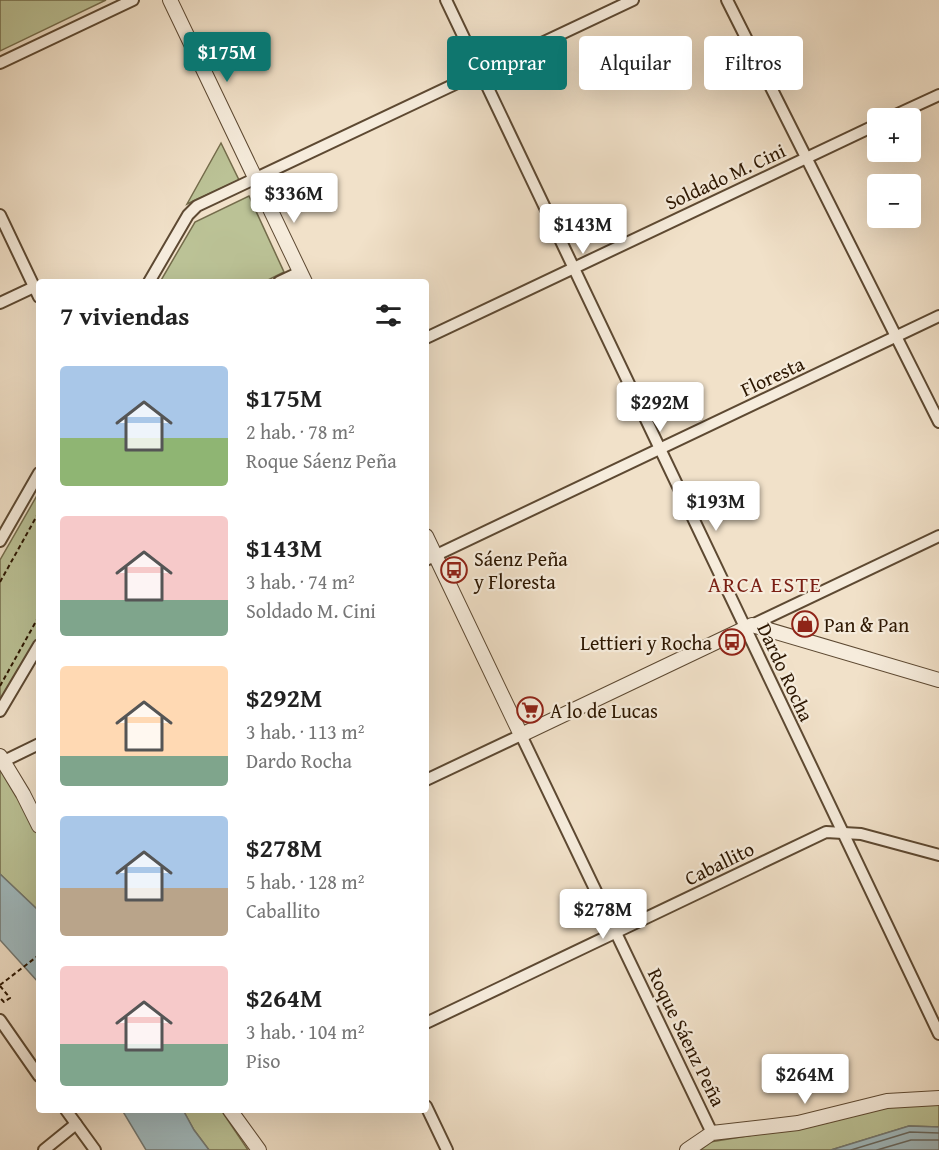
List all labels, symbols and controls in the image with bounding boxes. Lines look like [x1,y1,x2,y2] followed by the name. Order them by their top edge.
[185,32,269,83] pin: $175M
[447,36,567,90] chip: Comprar
[579,36,692,90] chip: Alquilar
[704,36,803,90] chip: Filtros
[198,37,256,66] text: $175M
[867,108,921,228] map controls
[867,108,921,162] button: +
[660,135,790,217] street label: Soldado M. Cini
[252,173,336,224] pin: $336M
[867,174,921,228] button: −
[265,178,323,207] text: $336M
[541,204,625,255] pin: $143M
[554,209,612,238] text: $143M
[60,296,190,335] text: 7 viviendas
[372,299,405,332] icon: filters
[735,348,809,403] street label: Floresta
[246,378,322,417] text: $175M
[618,382,702,433] pin: $292M
[631,387,689,416] text: $292M
[108,390,180,462] icon: home
[246,417,355,446] text: 2 hab. · 78 m²
[246,446,397,475] text: Roque Sáenz Peña
[674,481,758,532] pin: $193M
[687,486,745,515] text: $193M
[246,528,322,567] text: $143M
[108,540,180,612] icon: home
[473,544,568,596] place label: Sáenz Peña y Floresta
[439,555,469,585] bus stop icon: Sáenz Peña y Floresta
[246,567,355,596] text: 3 hab. · 74 m²
[708,568,822,600] district label: ARCA ESTE
[246,596,376,625] text: Soldado M. Cini
[790,609,820,639] shop icon: Pan & Pan
[824,610,909,639] place label: Pan & Pan
[750,618,822,727] street label: Dardo Rocha
[717,627,747,657] bus stop icon: Lettieri y Rocha
[580,628,713,657] place label: Lettieri y Rocha
[246,678,322,717] text: $292M
[108,690,180,762] icon: home
[515,695,545,725] supermarket icon: A lo de Lucas
[550,696,658,725] place label: A lo de Lucas
[246,717,364,746] text: 3 hab. · 113 m²
[246,746,352,775] text: Dardo Rocha
[246,828,322,867] text: $278M
[679,834,759,892] street label: Caballito
[108,840,180,912] icon: home
[246,867,364,896] text: 5 hab. · 128 m²
[561,889,645,940] pin: $278M
[574,894,632,923] text: $278M
[246,896,320,925] text: Caballito
[641,963,733,1112] street label: Roque Sáenz Peña
[246,978,322,1017] text: $264M
[108,990,180,1062] icon: home
[246,1017,364,1046] text: 3 hab. · 104 m²
[246,1046,281,1075] text: Piso
[763,1054,847,1105] pin: $264M
[776,1059,834,1088] text: $264M

